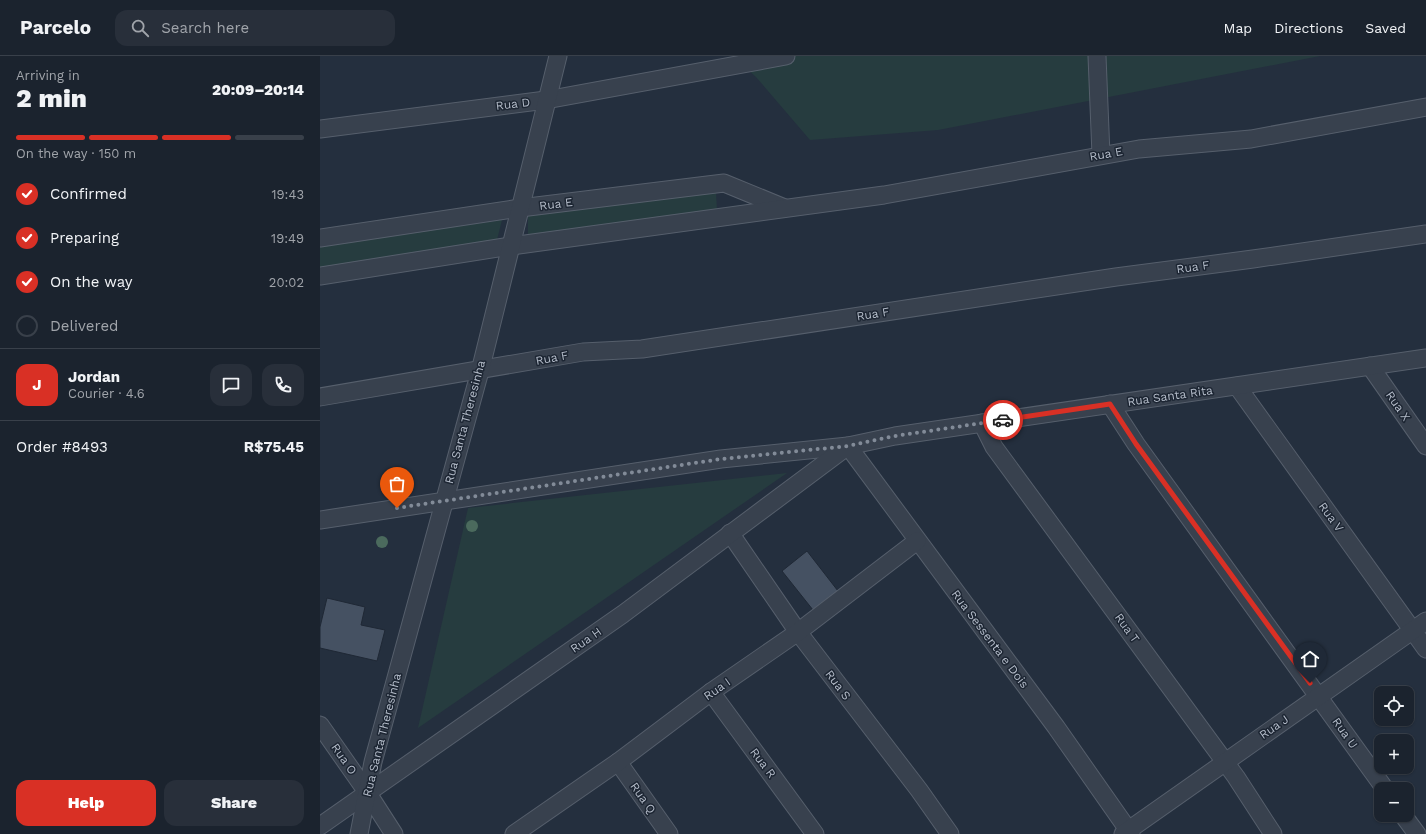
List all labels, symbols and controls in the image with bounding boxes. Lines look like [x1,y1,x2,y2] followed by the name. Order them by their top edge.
[115,10,395,46] search box
[20,16,91,39] text: Parcelo
[129,17,151,39] icon: search
[161,19,249,37] text: Search here
[1224,20,1252,36] text: Map
[1274,20,1343,36] text: Directions
[1365,20,1406,36] text: Saved
[16,68,80,83] text: Arriving in
[212,81,304,99] text: 20:09–20:14
[16,83,87,113] text: 2 min
[495,95,531,113] street label: Rua D
[1088,144,1124,164] street label: Rua E
[16,146,136,161] text: On the way · 150 m
[16,183,38,205] icon: check
[50,185,127,203] text: Confirmed
[272,187,304,202] text: 19:43
[539,195,574,213] street label: Rua E
[16,227,38,249] icon: check
[50,229,119,247] text: Preparing
[271,231,304,246] text: 19:49
[1176,258,1210,276] street label: Rua F
[16,271,38,293] icon: check
[50,273,132,291] text: On the way
[269,275,304,290] text: 20:02
[856,304,890,324] street label: Rua F
[50,317,118,335] text: Delivered
[534,348,570,368] street label: Rua F
[442,359,488,485] street label: Rua Santa Theresinha
[210,364,252,406] button: chat
[262,364,304,406] button: phone
[68,368,120,386] text: Jordan
[32,376,42,394] text: J
[1126,383,1214,409] street label: Rua Santa Rita
[68,386,145,401] text: Courier · 4.6
[1383,388,1413,424] street label: Rua X
[983,400,1023,440] courier
[992,409,1014,431] icon: car
[16,438,108,456] text: Order #8493
[244,438,304,456] text: R$75.45
[380,467,414,508] pin
[386,473,408,495] icon: bag
[1316,499,1347,535] street label: Rua V
[948,587,1032,691] street label: Rua Sessenta e Dois
[1112,611,1142,645] street label: Rua T
[568,624,604,656] street label: Rua H
[1293,642,1327,683] pin
[1299,648,1321,670] icon: home
[822,667,854,703] street label: Rua S
[360,671,404,798] street label: Rua Santa Theresinha
[701,675,733,703] street label: Rua I
[1374,686,1414,822] map controls
[1374,686,1414,726] button: locate
[1257,712,1291,742] street label: Rua J
[1329,715,1361,751] street label: Rua U
[1374,734,1414,774] button: +
[328,741,360,777] street label: Rua O
[747,745,779,781] street label: Rua R
[16,780,156,826] button: Help
[164,780,304,826] button: Share
[627,780,659,816] street label: Rua Q
[1374,782,1414,822] button: −

